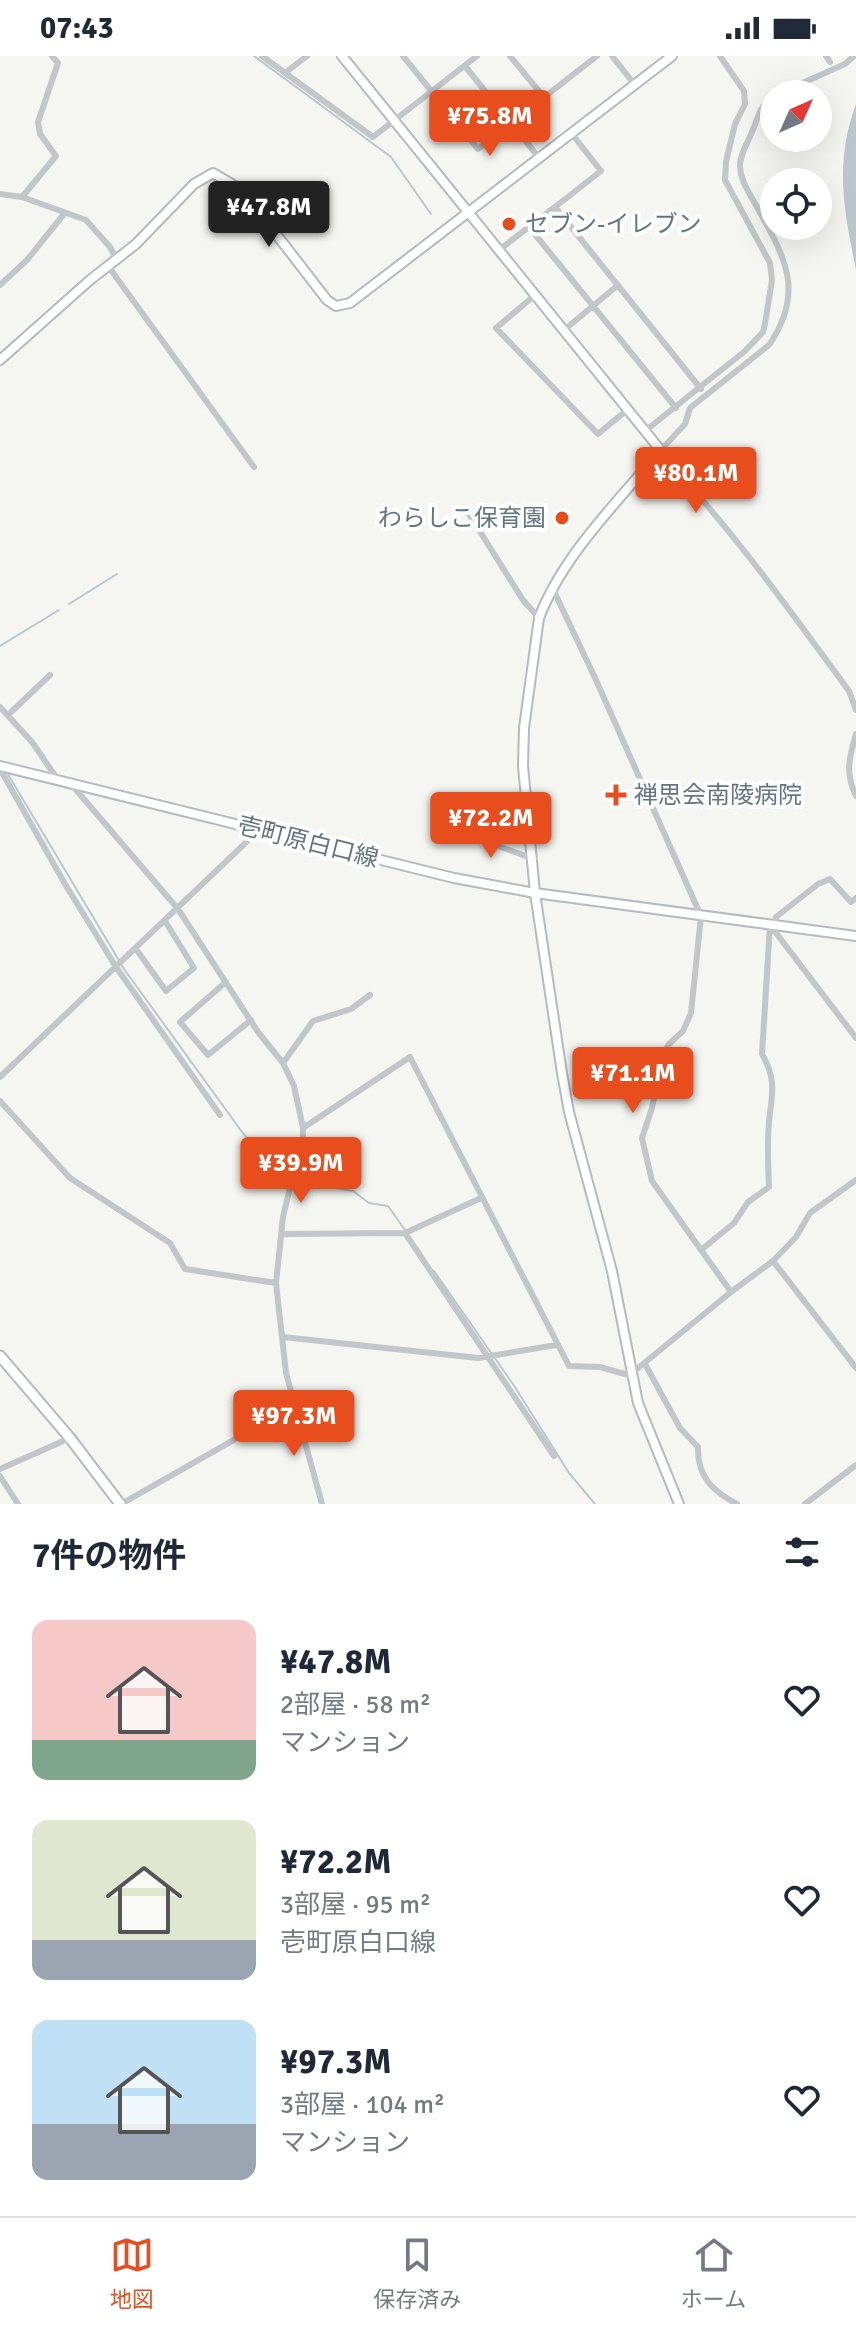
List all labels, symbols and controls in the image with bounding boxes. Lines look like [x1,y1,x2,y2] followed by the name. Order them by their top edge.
[40,10,114,47] text: 07:43
[760,80,832,152] north arrow
[760,80,832,240] map controls
[425,90,555,158] pin: ¥75.8M
[447,100,533,132] text: ¥75.8M
[760,168,832,240] button: locate
[204,181,334,249] pin: ¥47.8M
[226,191,312,223] text: ¥47.8M
[525,209,701,239] place label: セブン-イレブン
[500,215,518,233] marker: セブン-イレブン
[631,447,761,515] pin: ¥80.1M
[653,457,739,489] text: ¥80.1M
[378,503,546,533] place label: わらしこ保育園
[553,509,571,527] marker: わらしこ保育園
[634,780,802,810] place label: 禅思会南陵病院
[605,784,627,806] marker: 禅思会南陵病院
[426,792,556,860] pin: ¥72.2M
[448,802,534,834] text: ¥72.2M
[235,810,381,874] street label: 壱町原白口線
[568,1047,698,1115] pin: ¥71.1M
[590,1057,676,1089] text: ¥71.1M
[236,1137,366,1205] pin: ¥39.9M
[258,1147,344,1179] text: ¥39.9M
[229,1390,359,1458] pin: ¥97.3M
[251,1400,337,1432] text: ¥97.3M
[780,1530,824,1574] icon: filters
[32,1535,186,1577] text: 7件の物件
[280,1641,392,1683] text: ¥47.8M
[96,1652,192,1748] icon: home
[780,1678,824,1722] icon: heart
[280,1689,431,1721] text: 2部屋 · 58 m²
[280,1727,410,1759] text: マンション
[280,1841,392,1883] text: ¥72.2M
[96,1852,192,1948] icon: home
[780,1878,824,1922] icon: heart
[280,1889,431,1921] text: 3部屋 · 95 m²
[280,1927,436,1959] text: 壱町原白口線
[280,2041,392,2083] text: ¥97.3M
[96,2052,192,2148] icon: home
[780,2078,824,2122] icon: heart
[280,2089,445,2121] text: 3部屋 · 104 m²
[280,2127,410,2159] text: マンション
[110,2233,154,2313] tab: 地図
[373,2233,461,2313] tab: 保存済み
[681,2233,746,2313] tab: ホーム

